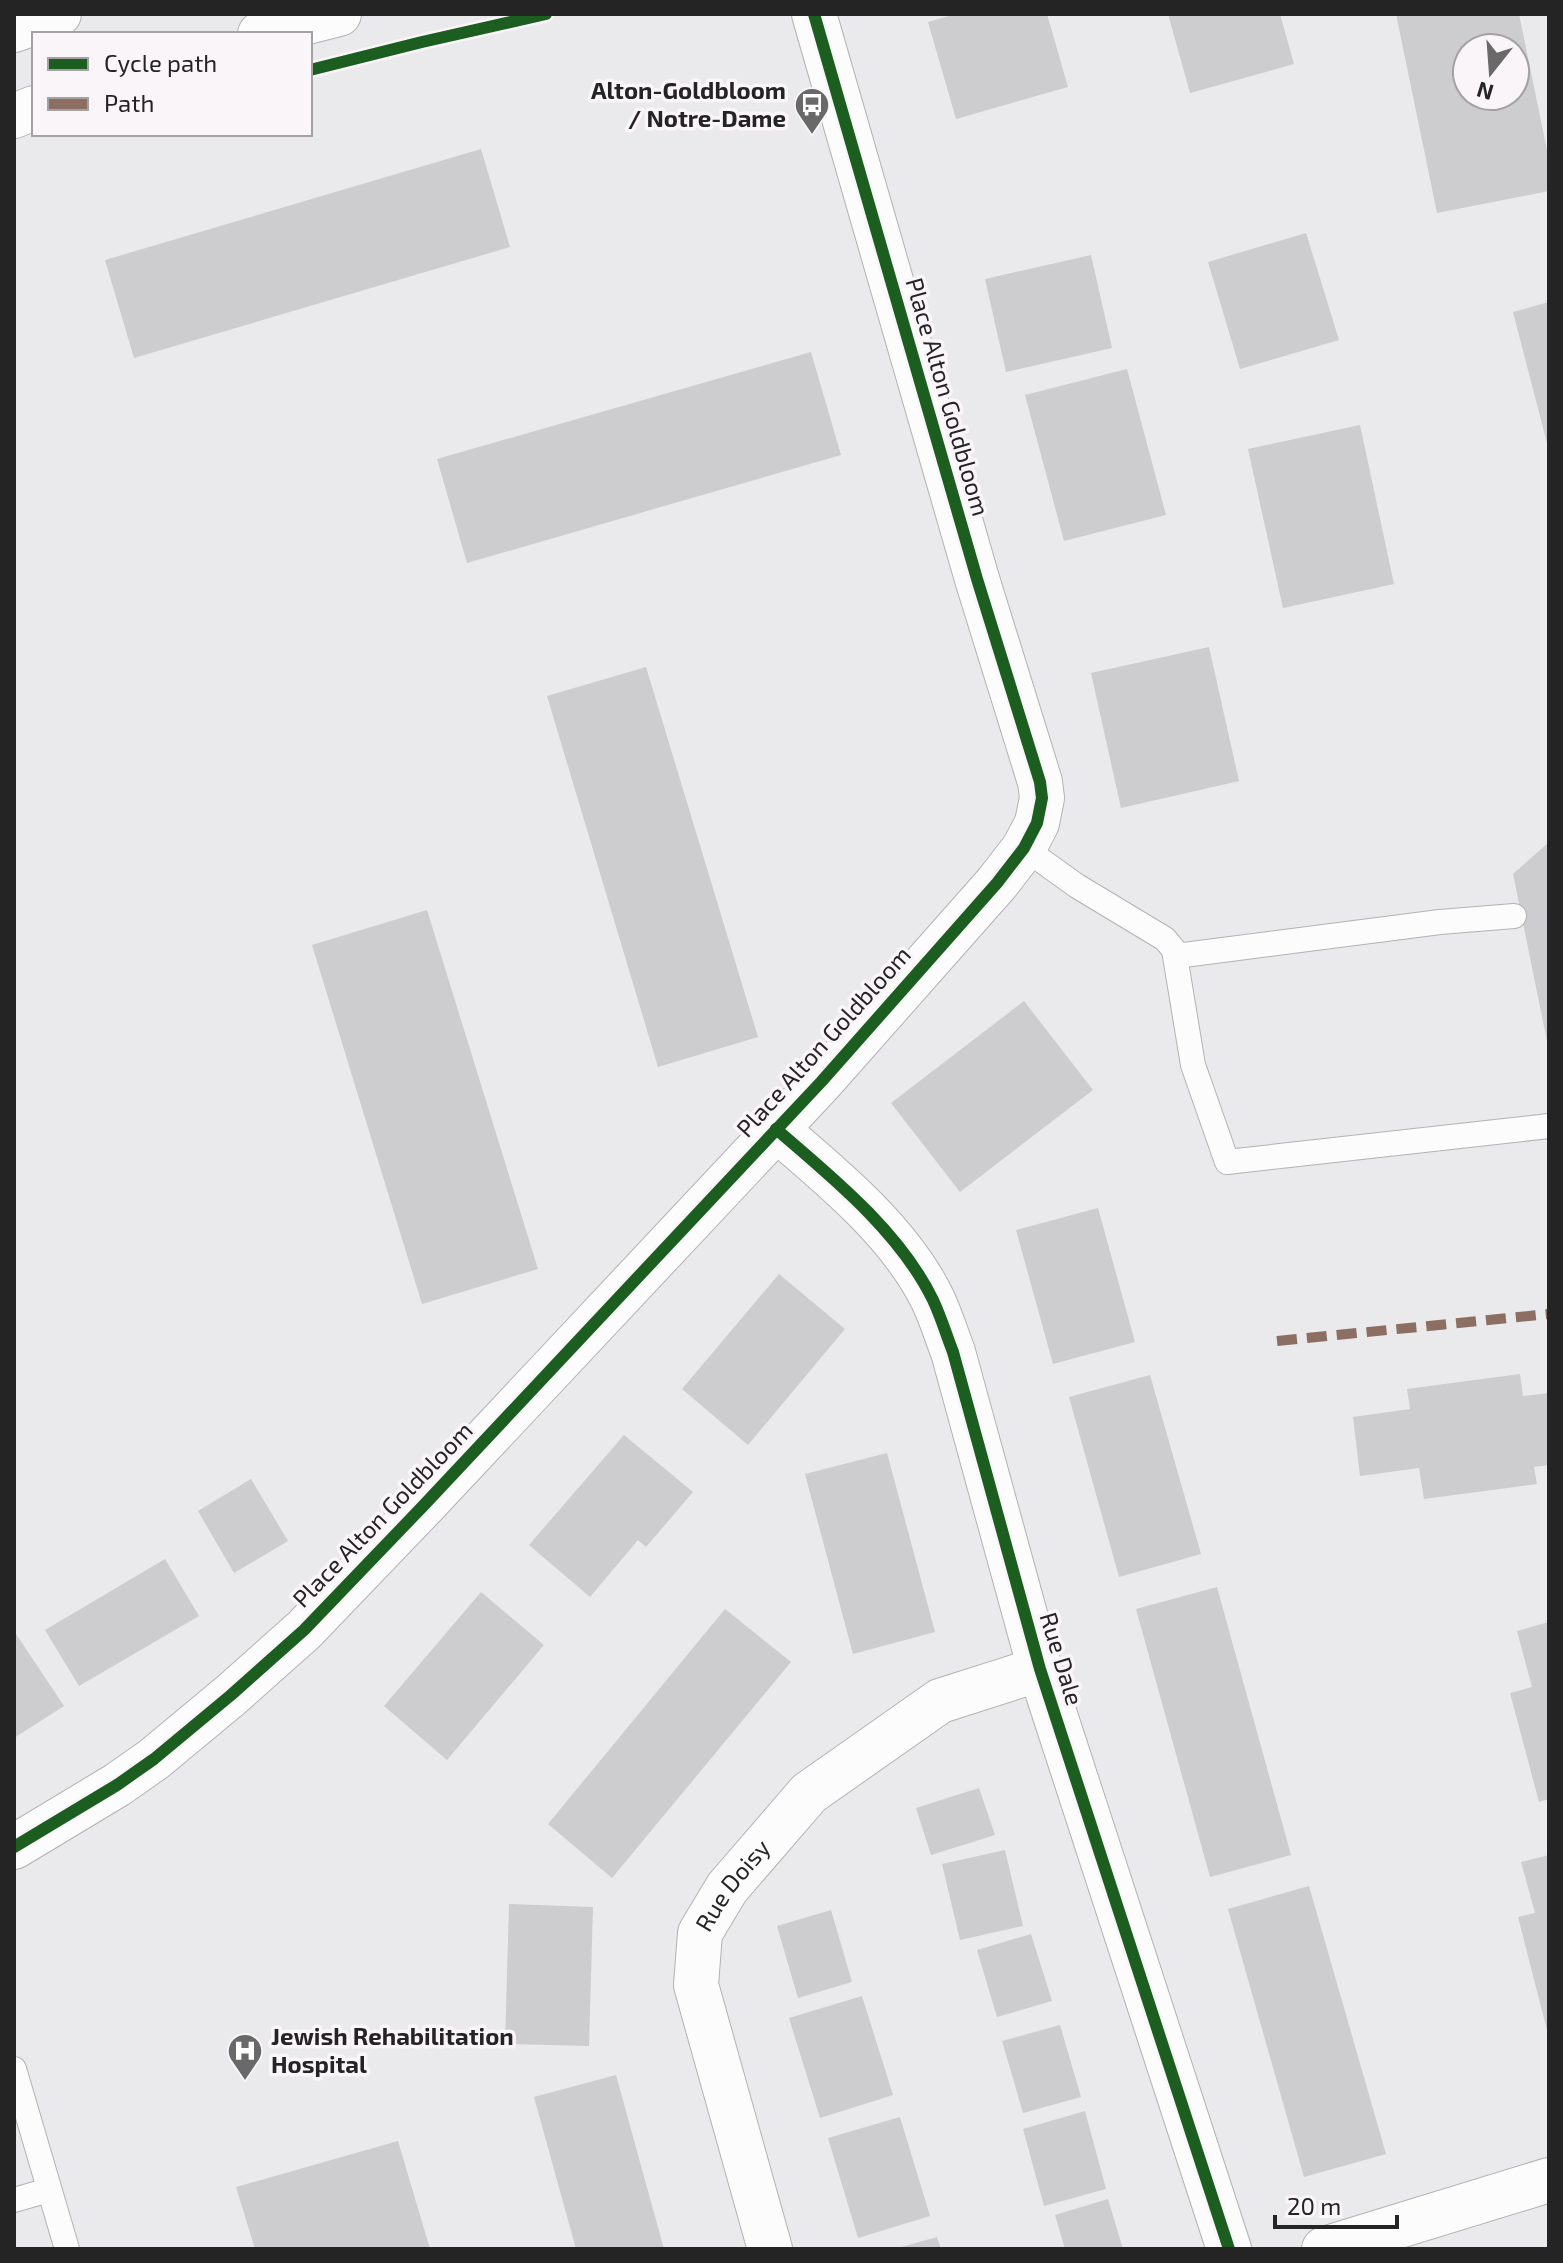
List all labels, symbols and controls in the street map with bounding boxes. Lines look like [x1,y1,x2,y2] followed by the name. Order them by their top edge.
[32,32,312,136] legend
[1451,32,1531,112] north arrow
[104,48,217,77] text: Cycle path
[591,75,786,132] place label: Alton-Goldbloom / Notre-Dame
[1473,77,1496,107] text: N
[793,86,831,136] bus stop icon: Alton-Goldbloom / Notre-Dame
[104,88,154,117] text: Path
[901,274,996,519] street label: Place Alton Goldbloom
[730,940,916,1142] street label: Place Alton Goldbloom
[286,1415,478,1613] street label: Place Alton Goldbloom
[1035,1608,1090,1709] street label: Rue Dale
[688,1833,775,1936] street label: Rue Doisy
[271,2021,514,2078] place label: Jewish Rehabilitation Hospital
[226,2032,264,2082] hospital icon: Jewish Rehabilitation Hospital
[1275,2179,1397,2229] scale bar
[1287,2191,1341,2220] text: 20 m

